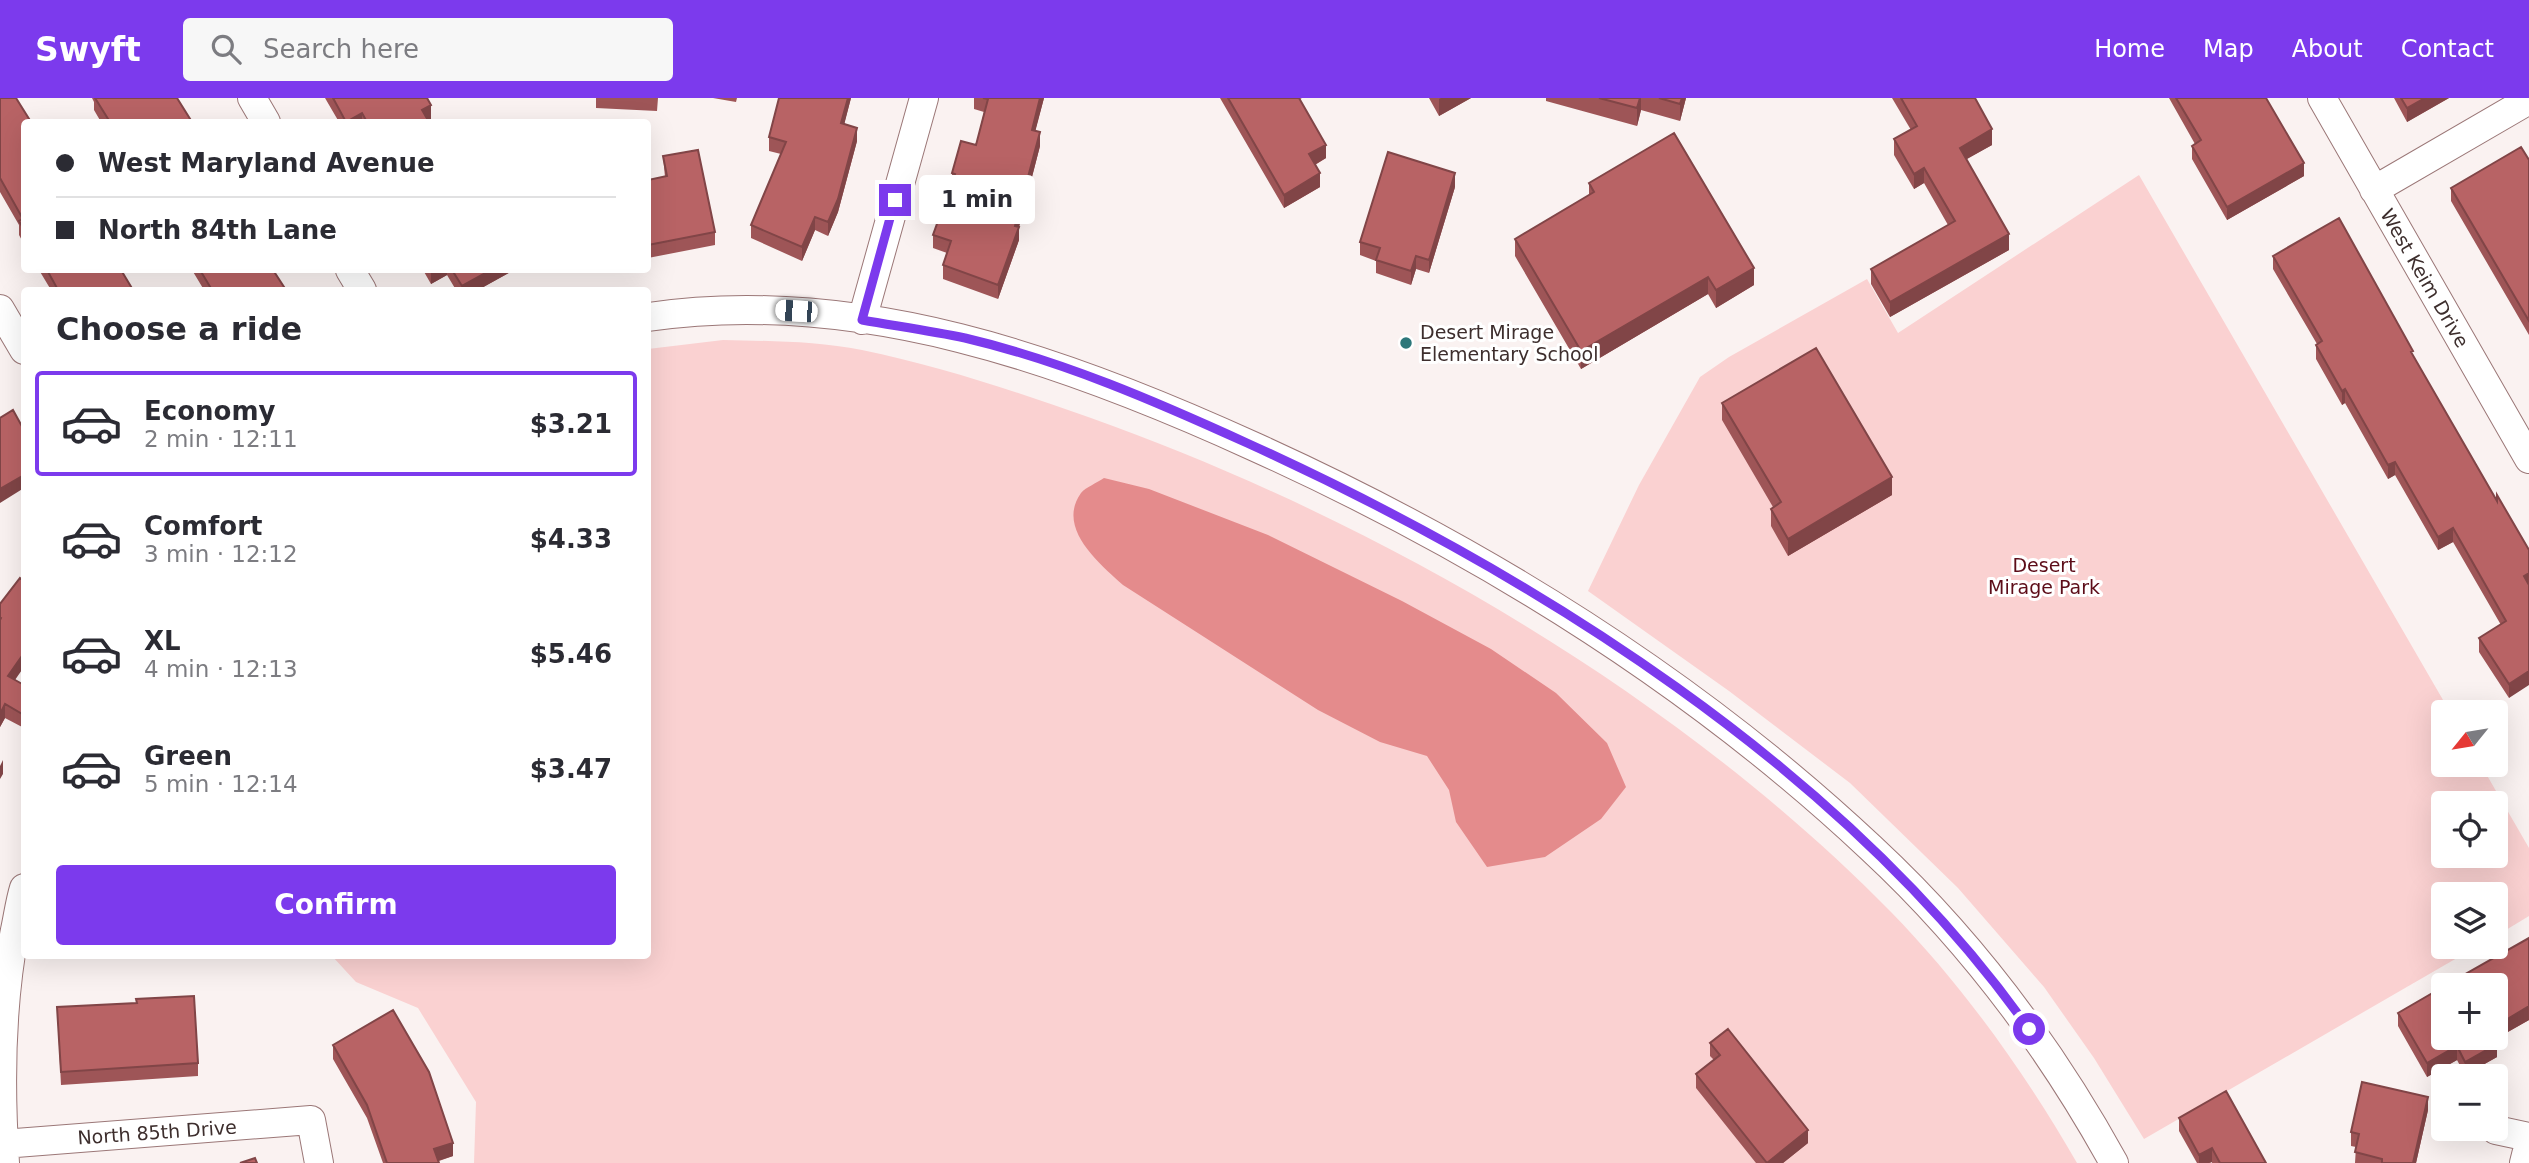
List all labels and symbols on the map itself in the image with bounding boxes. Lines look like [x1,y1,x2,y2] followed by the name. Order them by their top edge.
[920,176,1035,224] callout: 1 min
[879,184,911,216] route end
[2376,205,2474,351] street label: West Keim Drive
[775,299,818,323] car
[1420,321,1598,365] place label: Desert Mirage Elementary School
[1398,335,1414,351] marker: Desert Mirage Elementary School
[1988,554,2100,598] park label: Desert Mirage Park
[2431,700,2508,777] north arrow
[2013,1013,2045,1045] route start
[77,1115,237,1149] street label: North 85th Drive

